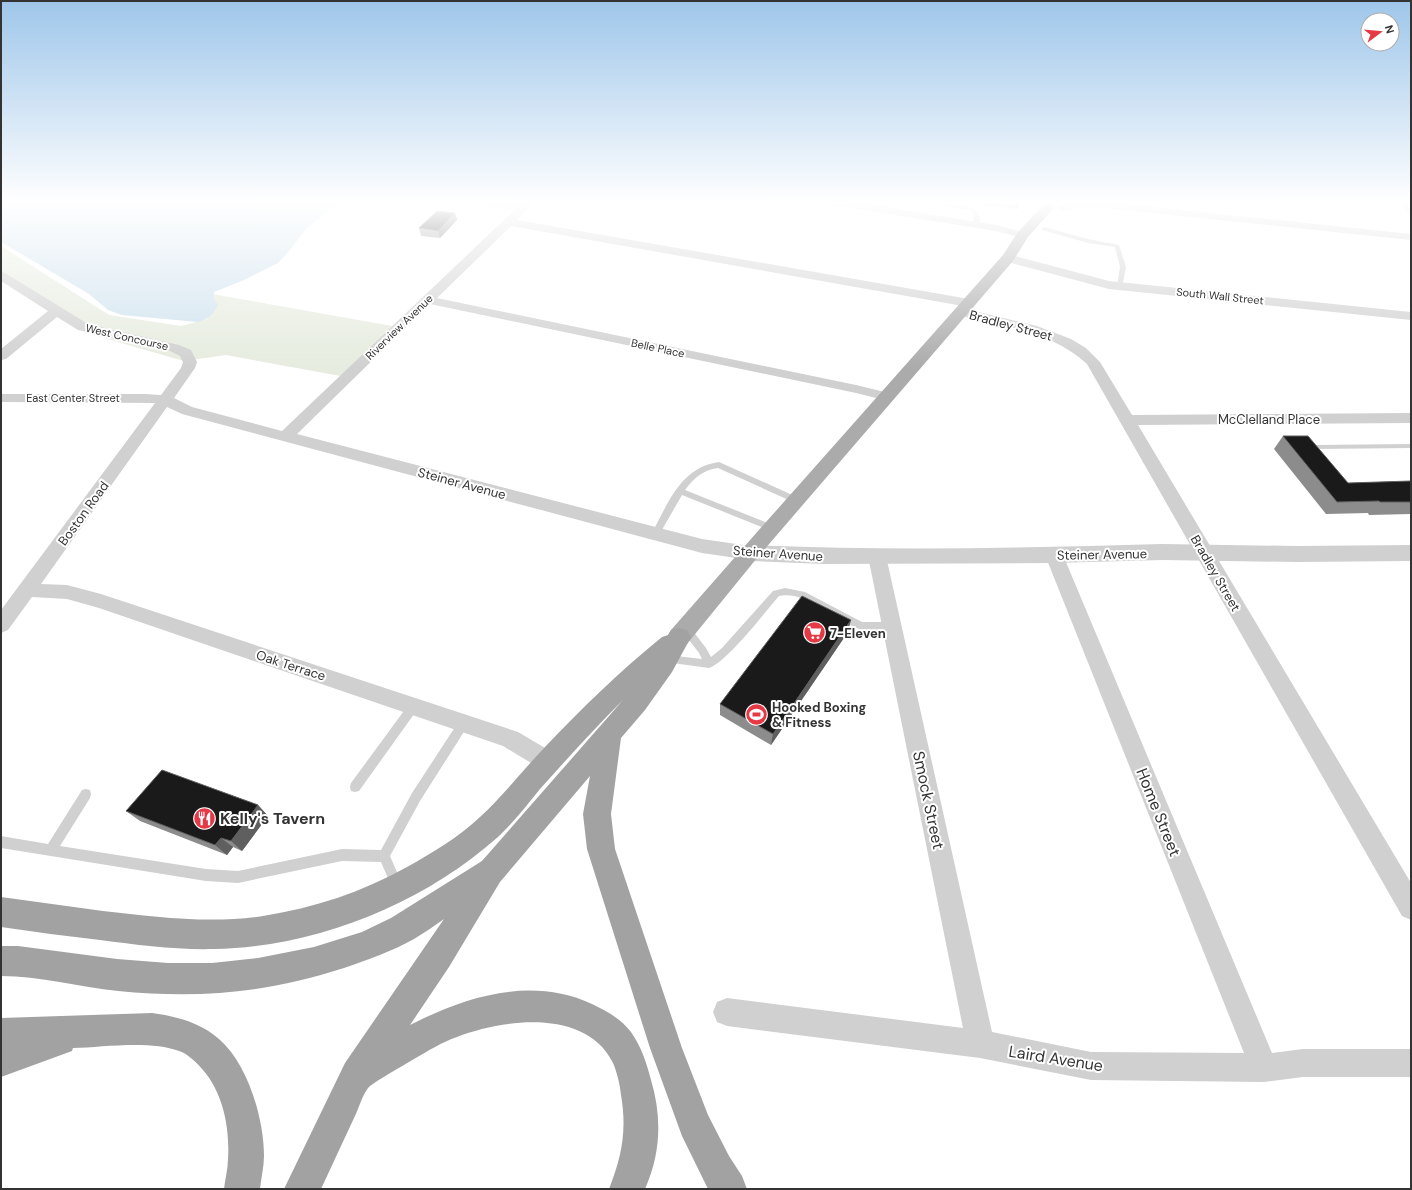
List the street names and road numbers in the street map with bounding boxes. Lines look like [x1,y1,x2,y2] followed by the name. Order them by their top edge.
[1176,284,1264,308] street label: South Wall Street
[362,291,436,363] street label: Riverview Avenue
[967,306,1054,345] street label: Bradley Street
[84,321,170,353] street label: West Concourse
[630,336,686,360] street label: Belle Place
[26,391,120,405] street label: East Center Street
[1218,411,1320,428] street label: McClelland Place
[416,464,508,503] street label: Steiner Avenue
[54,478,113,549] street label: Boston Road
[1187,532,1244,614] street label: Bradley Street
[732,542,824,565] street label: Steiner Avenue
[1057,545,1147,564] street label: Steiner Avenue
[254,646,328,685] street label: Oak Terrace
[908,749,949,851] street label: Smock Street
[1131,765,1186,859] street label: Home Street
[1007,1041,1105,1076] street label: Laird Avenue

